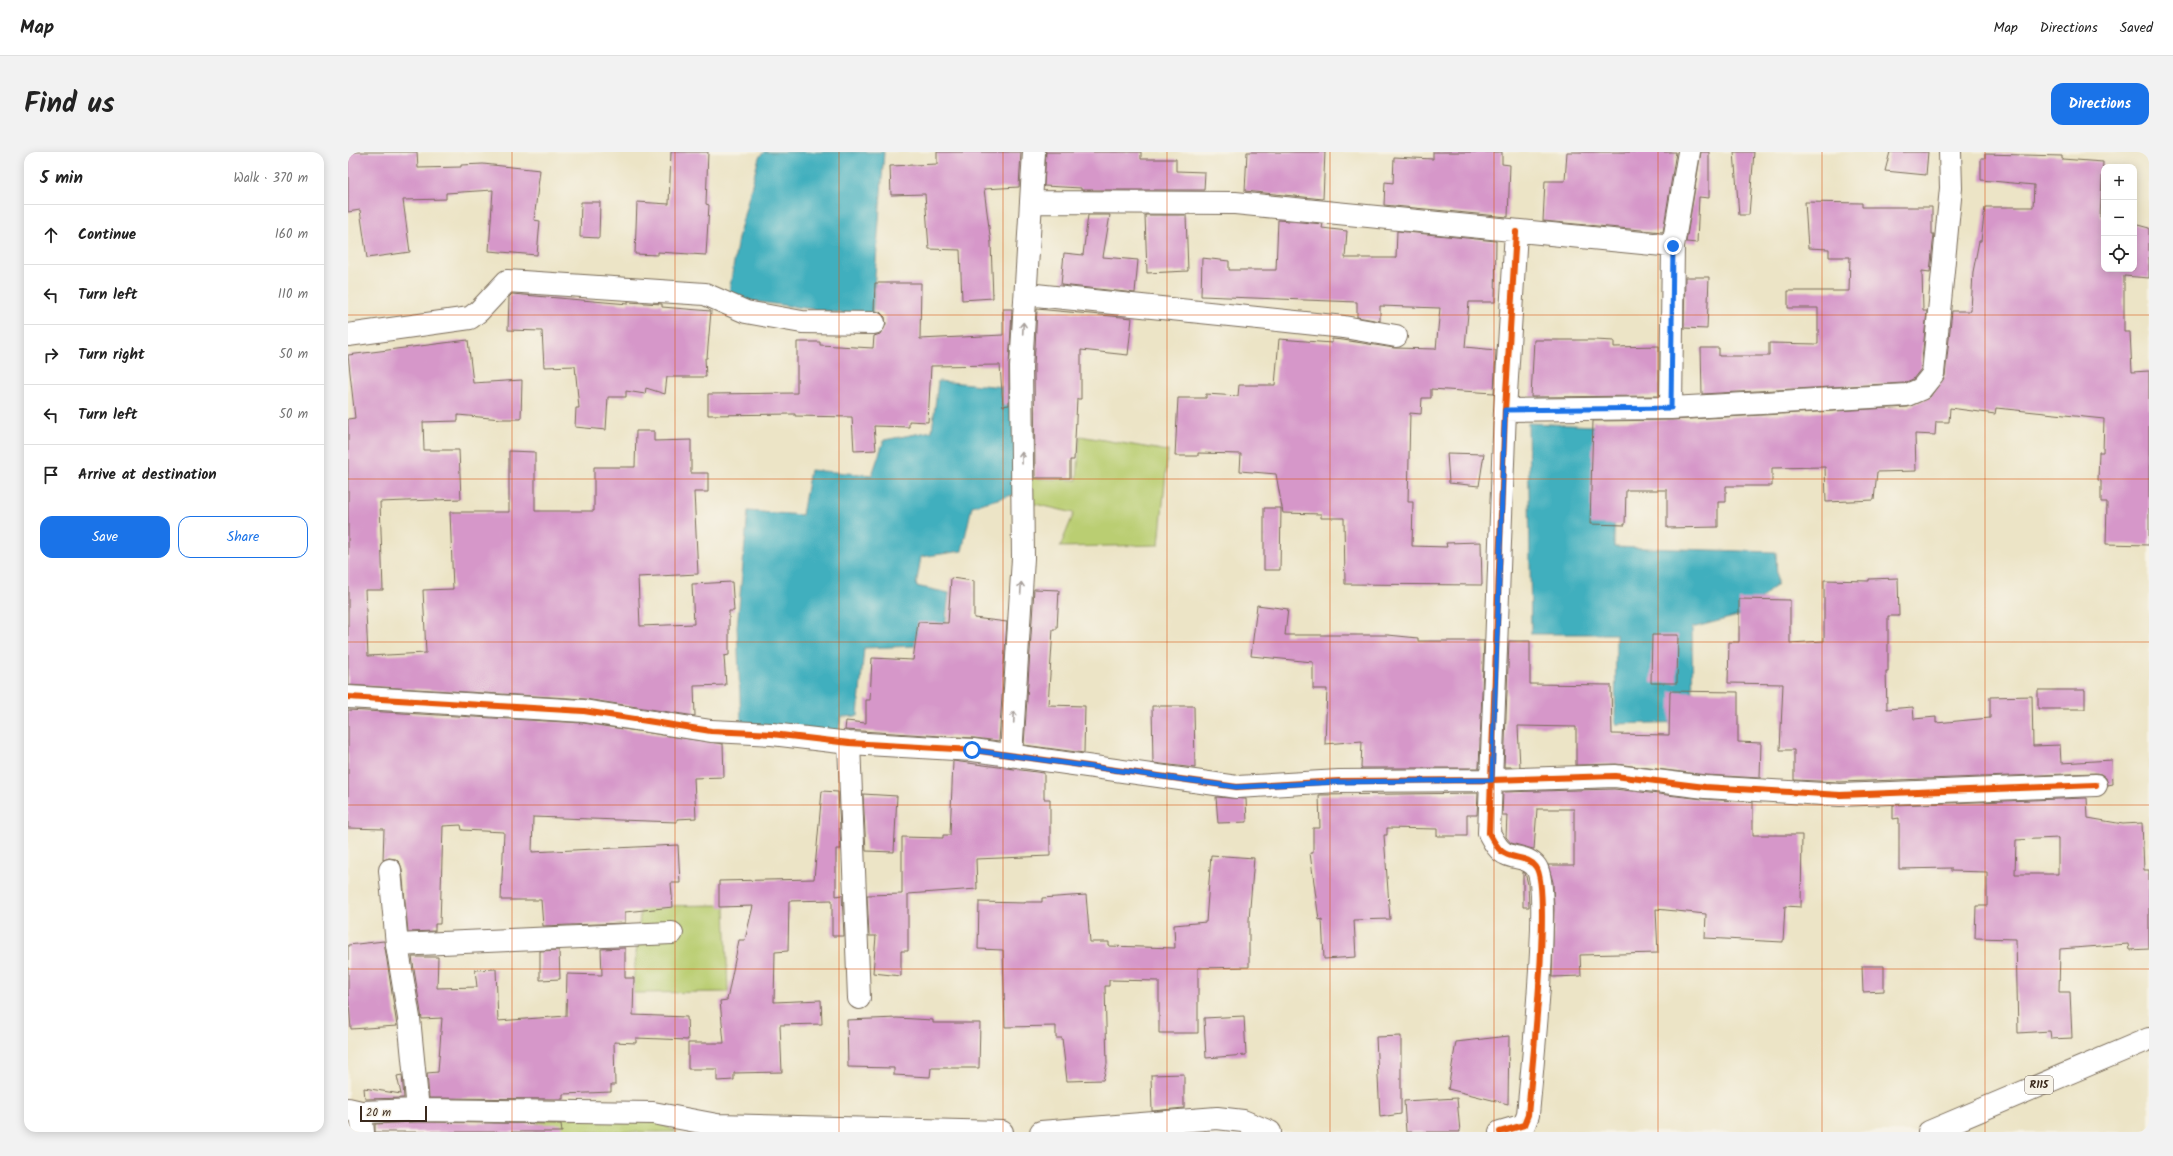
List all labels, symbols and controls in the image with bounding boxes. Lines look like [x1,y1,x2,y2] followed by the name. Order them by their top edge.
[20,13,54,43] text: Map
[1993,17,2018,39] text: Map
[2040,17,2098,39] text: Directions
[2120,17,2153,39] text: Saved
[24,82,115,127] text: Find us
[2051,83,2149,125] button: Directions
[2101,164,2137,272] map controls
[2101,164,2137,200] button: +
[40,165,83,192] text: 5 min
[233,168,308,189] text: Walk · 370 m
[2101,200,2137,236] button: −
[78,223,136,247] text: Continue
[40,224,62,246] icon: ahead
[275,224,308,245] text: 160 m
[2101,236,2137,272] button: locate
[1664,237,1682,255] route end
[78,283,138,307] text: Turn left
[40,284,62,306] icon: left
[278,284,308,305] text: 110 m
[1020,322,1027,335] one-way arrow
[78,343,145,367] text: Turn right
[40,344,62,366] icon: right
[279,344,308,365] text: 50 m
[78,403,138,427] text: Turn left
[40,404,62,426] icon: left
[279,404,308,425] text: 50 m
[1018,452,1026,465] one-way arrow
[78,463,217,487] text: Arrive at destination
[40,464,62,486] icon: arrive
[40,516,170,558] button: Save
[178,516,308,558] button: Share
[1018,582,1025,595] one-way arrow
[1010,711,1017,724] one-way arrow
[963,741,981,759] route start
[2025,1076,2053,1094] road number: R115
[360,1104,427,1123] scale bar
[366,1104,391,1122] text: 20 m

